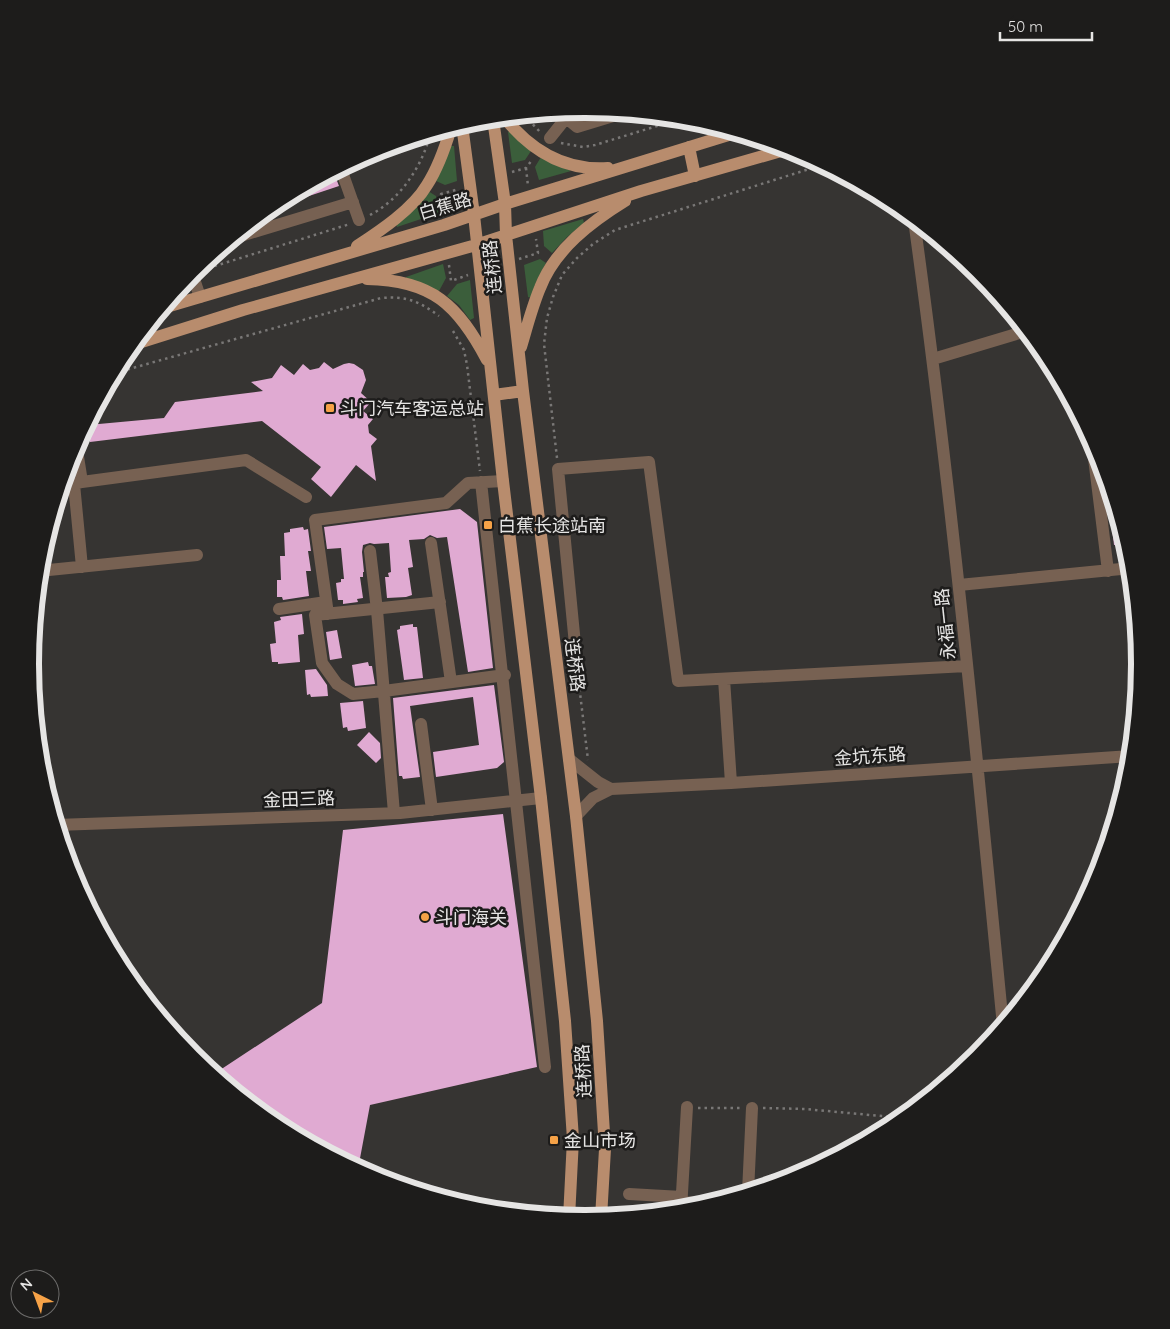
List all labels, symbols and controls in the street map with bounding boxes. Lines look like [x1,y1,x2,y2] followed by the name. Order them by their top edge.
[1000,10,1092,42] scale bar
[1008,17,1043,36] text: 50 m
[416,187,474,225] street label: 白蕉路
[478,239,506,295] street label: 连桥路
[340,397,484,420] place label: 斗门汽车客运总站
[324,402,336,414] marker: 斗门汽车客运总站
[498,514,606,537] place label: 白蕉长途站南
[482,519,494,531] marker: 白蕉长途站南
[930,587,960,661] street label: 永福一路
[560,637,590,693] street label: 连桥路
[833,742,907,770] street label: 金坑东路
[263,786,335,812] street label: 金田三路
[435,906,507,929] place label: 斗门海关
[419,911,431,923] marker: 斗门海关
[570,1043,596,1099] street label: 连桥路
[564,1129,636,1152] place label: 金山市场
[548,1134,560,1146] marker: 金山市场
[10,1269,60,1319] north arrow
[16,1274,36,1294] text: N

